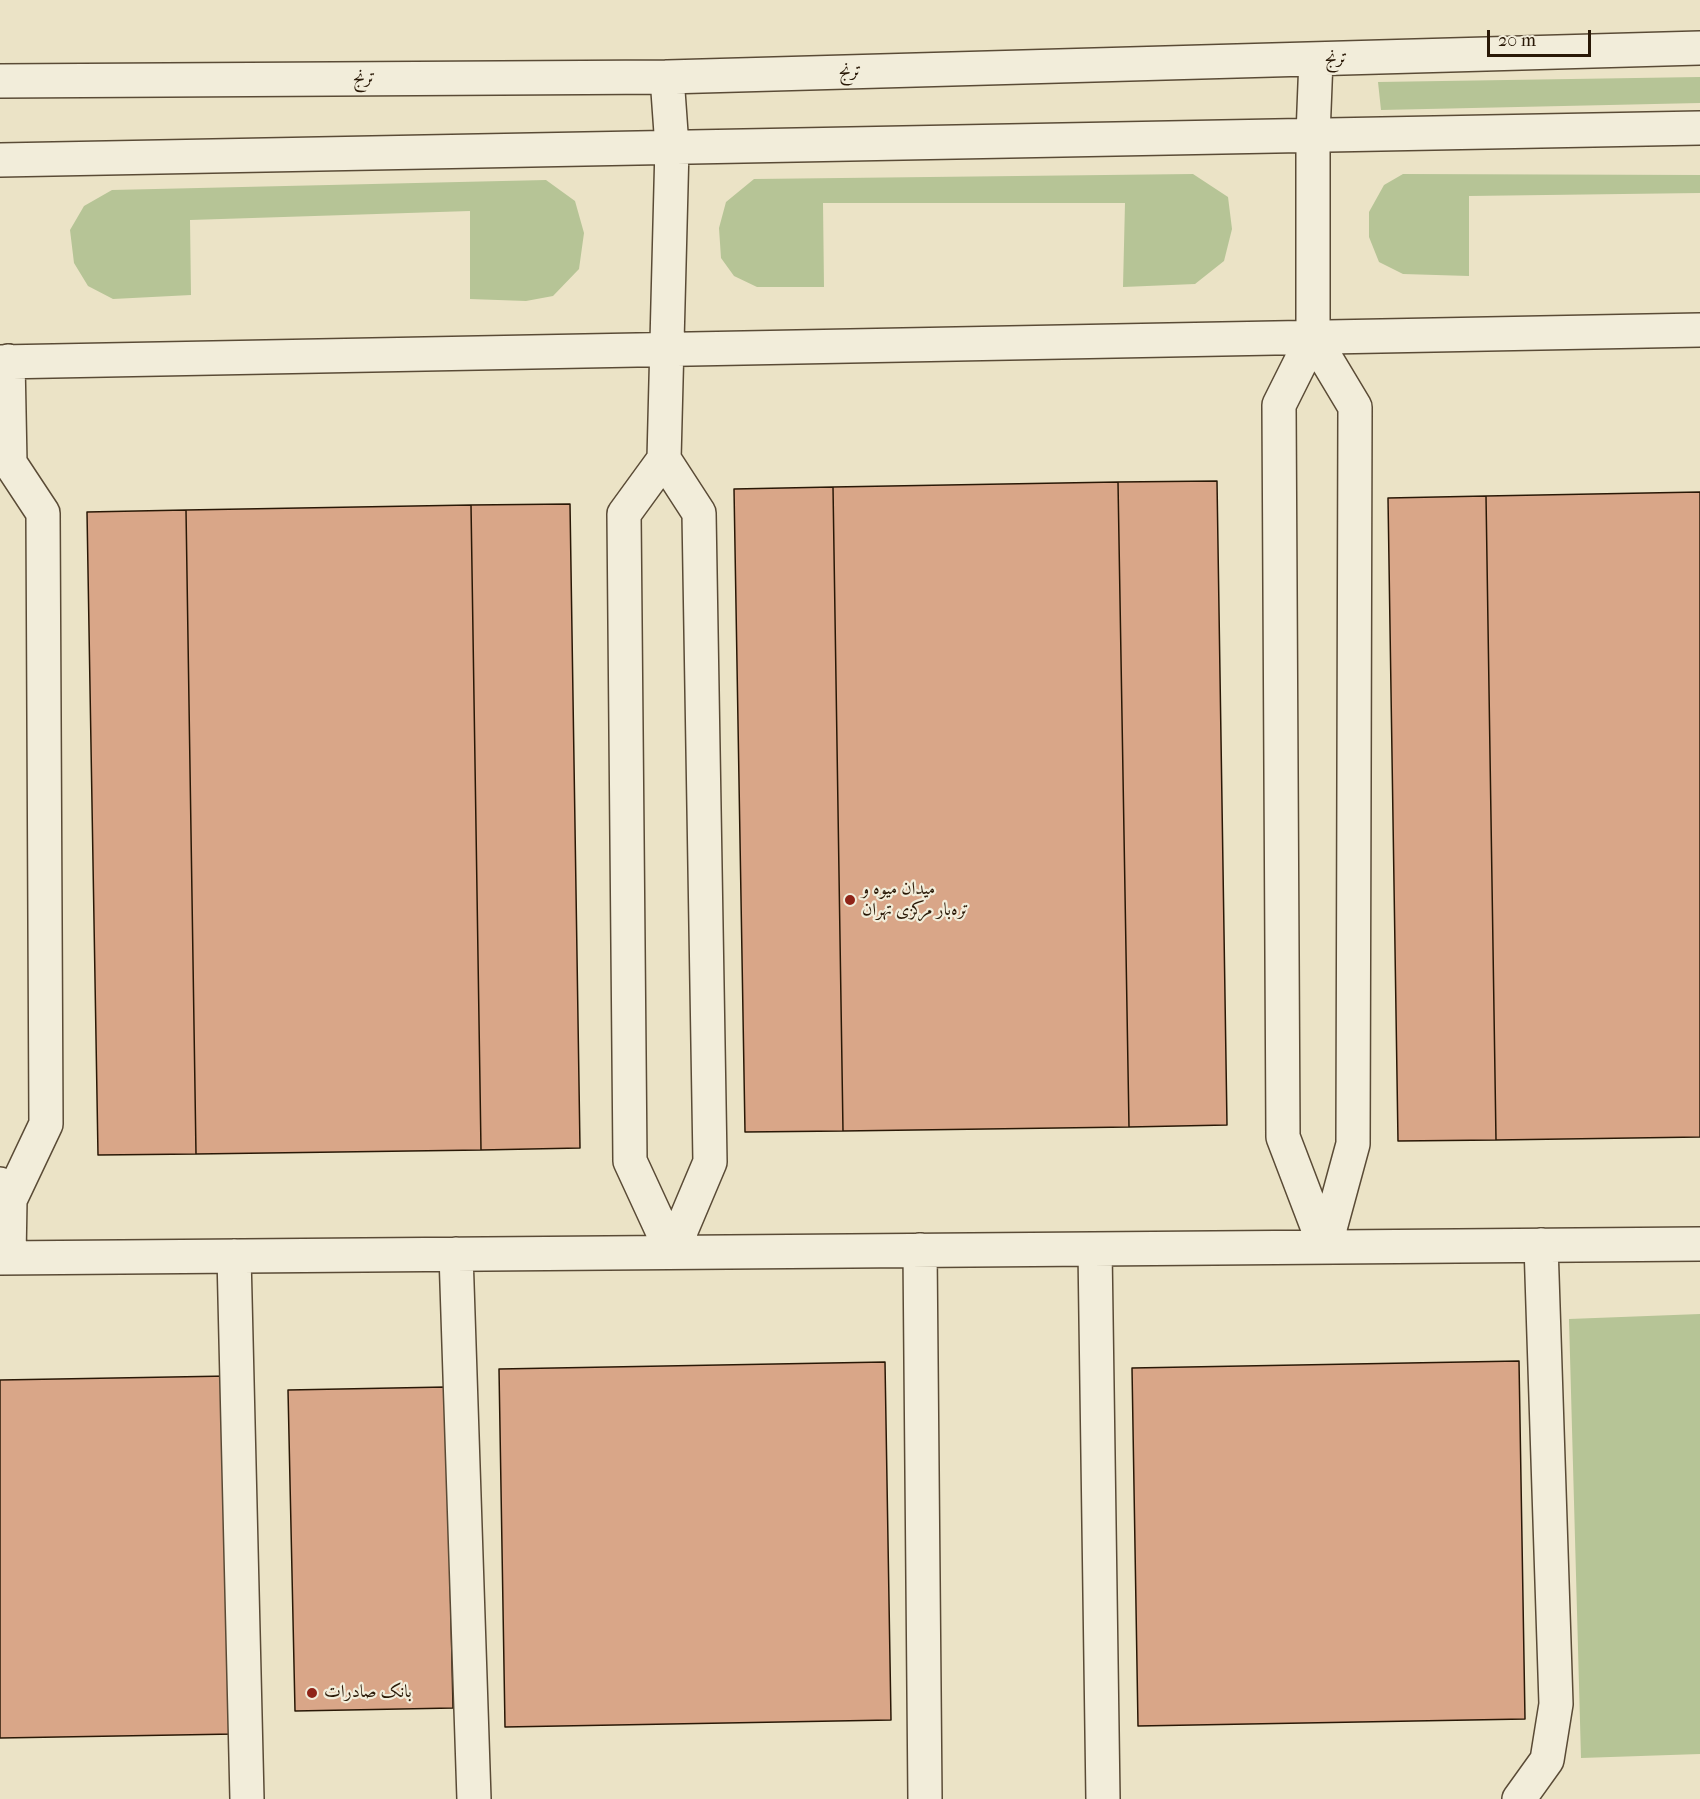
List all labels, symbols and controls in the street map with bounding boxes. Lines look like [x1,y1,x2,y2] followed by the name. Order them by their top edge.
[1490,18,1594,56] scale bar
[1498,30,1536,51] text: 20 m
[1324,48,1348,70] street label: ترنج
[838,61,862,83] street label: ترنج
[353,68,375,90] street label: ترنج
[862,879,969,922] place label: میدان میوه و تره‌بار مرکزی تهران
[843,893,857,907] marker: میدان میوه و تره‌بار مرکزی تهران
[324,1682,412,1704] place label: بانک صادرات
[305,1686,319,1700] marker: بانک صادرات

